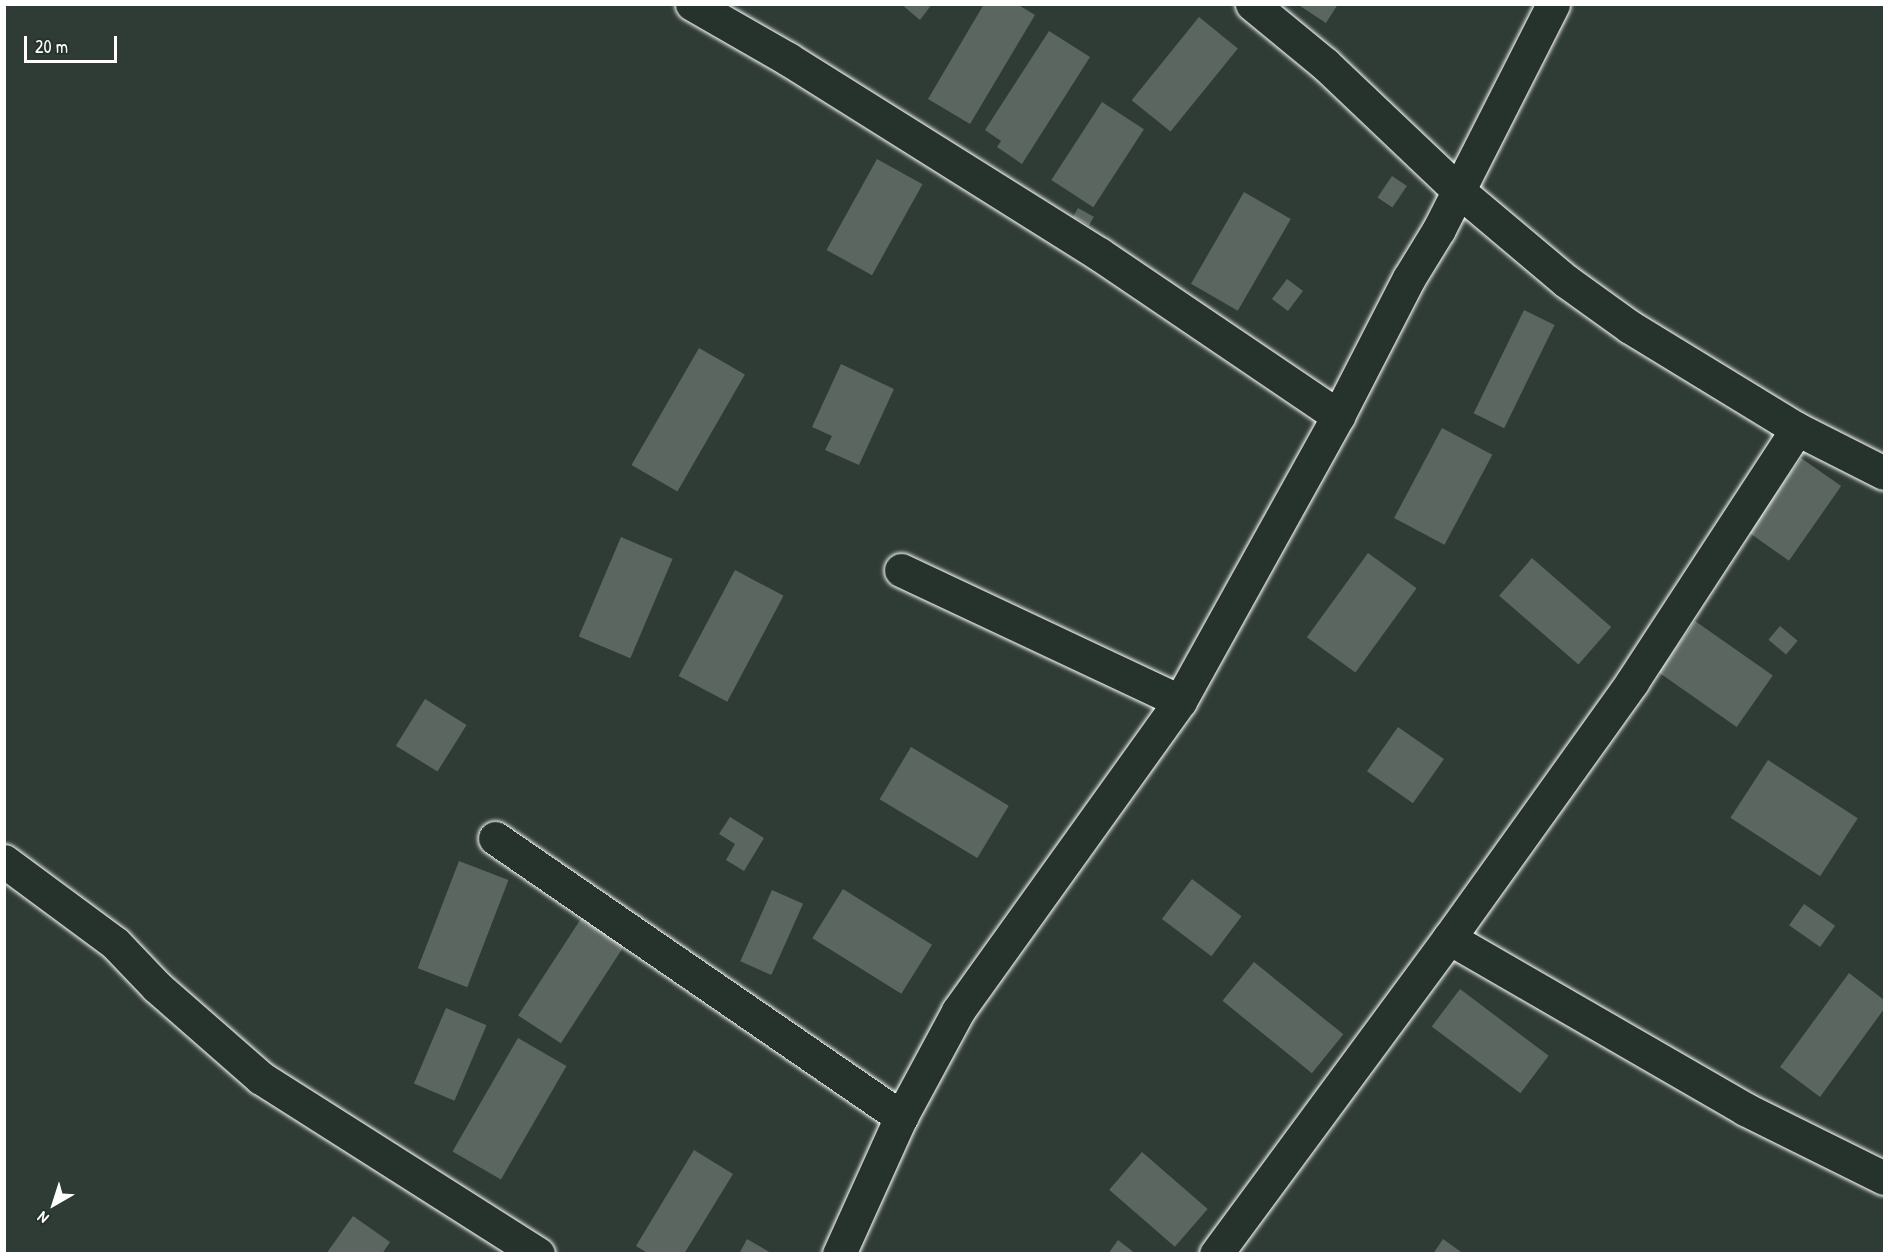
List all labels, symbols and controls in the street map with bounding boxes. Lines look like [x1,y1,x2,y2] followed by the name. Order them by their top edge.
[27,24,120,62] scale bar
[35,34,68,59] text: 20 m
[24,1174,84,1234] north arrow
[32,1207,53,1229] text: N

